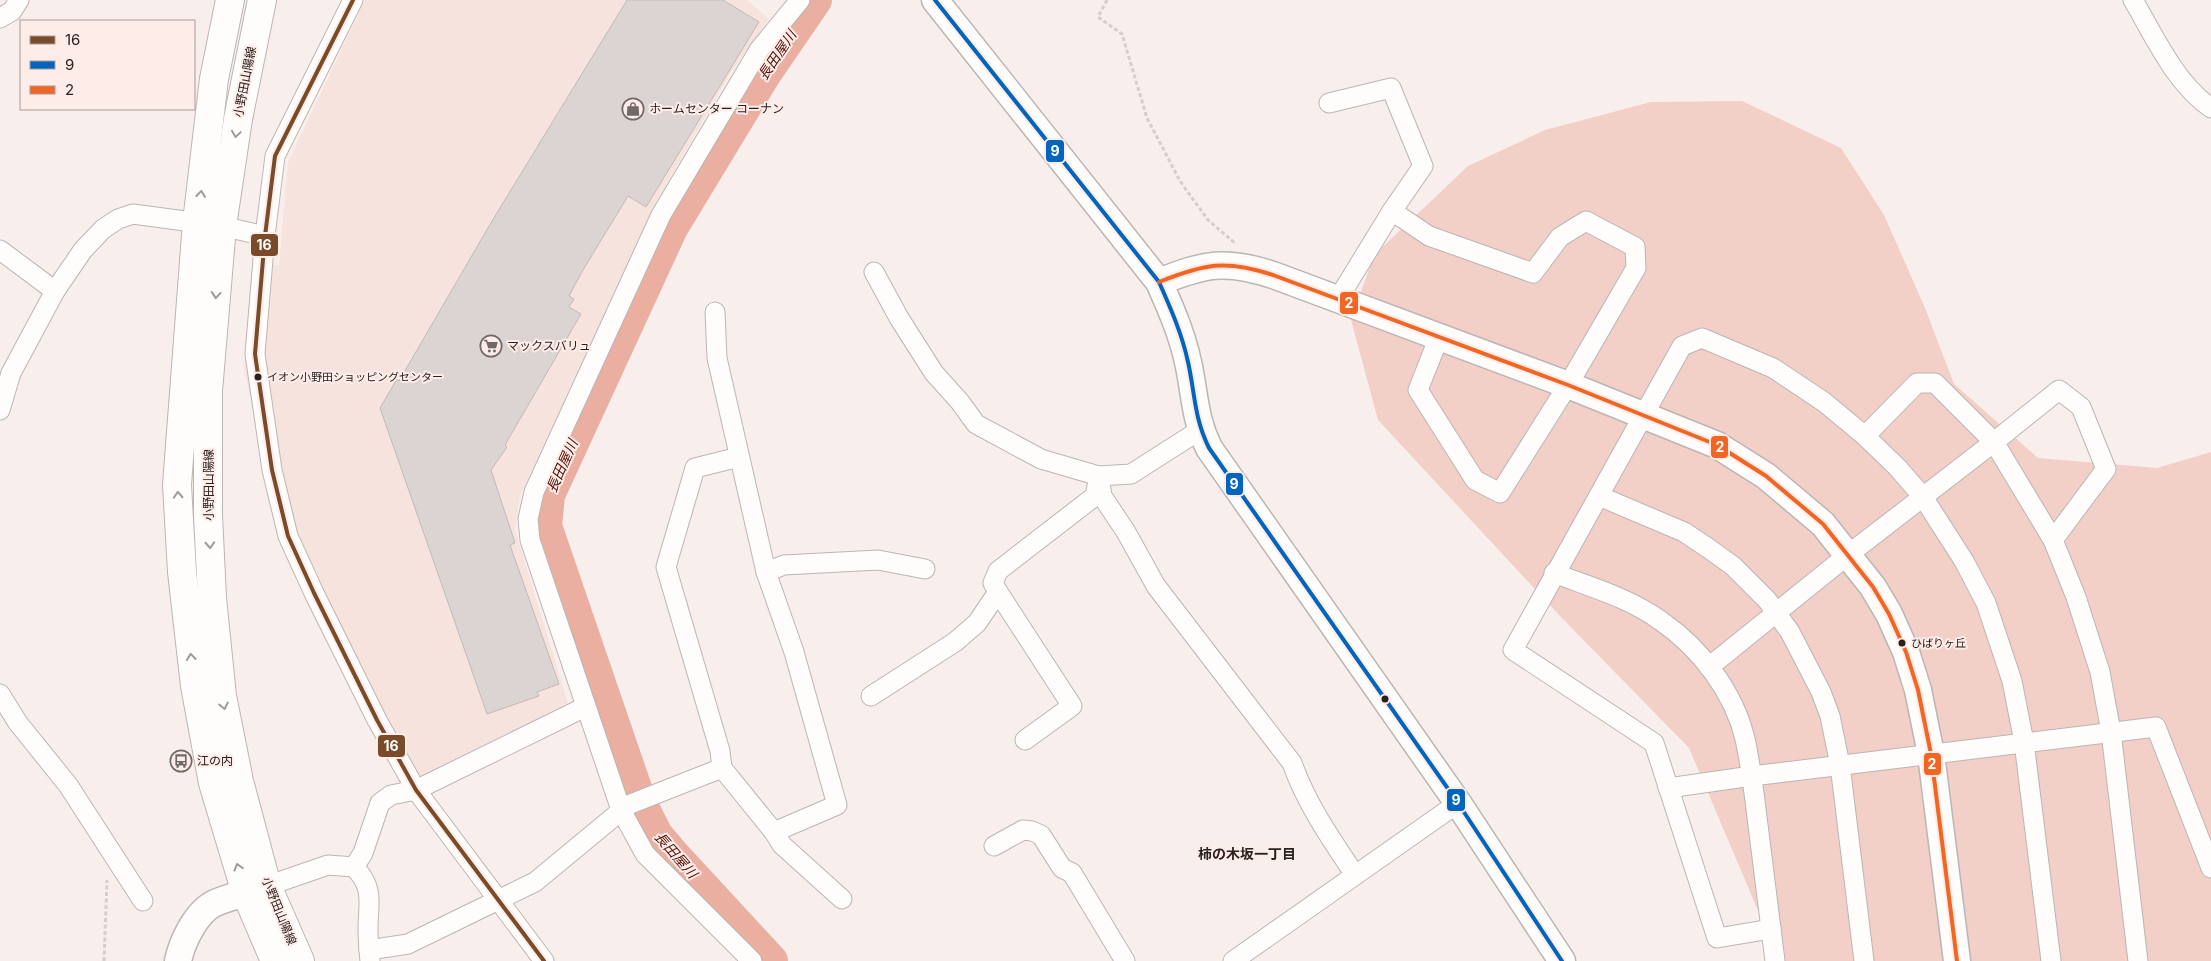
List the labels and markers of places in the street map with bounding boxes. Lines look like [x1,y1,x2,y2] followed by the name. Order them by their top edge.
[621,97,645,121] shop icon: ホームセンター コーナン
[649,101,784,116] place label: ホームセンター コーナン
[479,334,503,358] supermarket icon: マックスバリュ
[507,338,591,353] place label: マックスバリュ
[267,370,443,384] place label: イオン小野田ショッピングセンター
[253,372,263,382] marker: イオン小野田ショッピングセンター
[1911,636,1966,650] place label: ひばりヶ丘
[1897,638,1907,648] marker: ひばりヶ丘
[1380,694,1390,704] unlabelled marker
[169,749,193,773] bus stop icon: 江の内
[197,753,233,768] place label: 江の内

